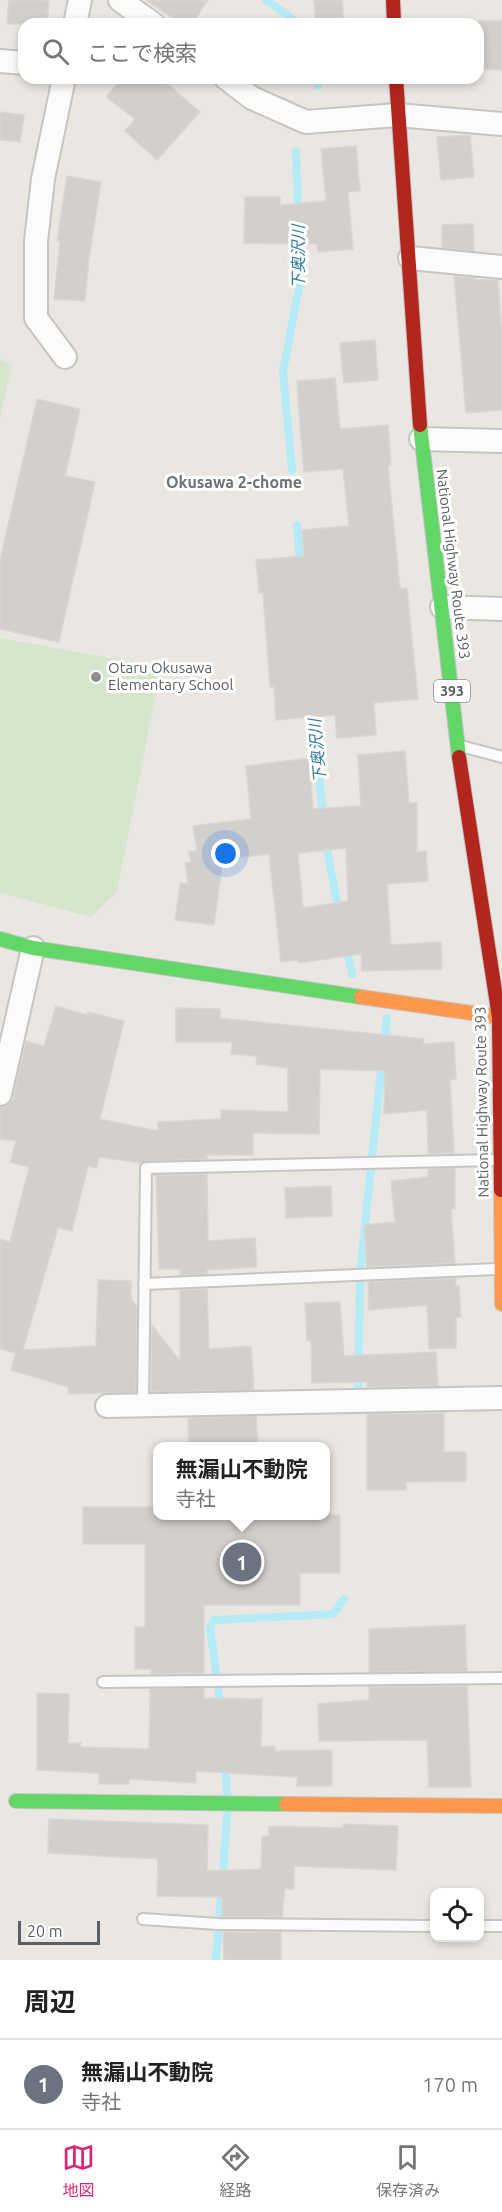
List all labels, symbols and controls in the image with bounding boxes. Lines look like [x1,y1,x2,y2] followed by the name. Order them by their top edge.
[18,18,484,84] search box
[39,35,72,68] icon: search
[87,40,197,65] text: ここで検索
[289,223,307,289] water label: 下奥沢川
[433,468,474,660] street label: National Highway Route 393
[166,473,302,491] district label: Okusawa 2-chome
[108,659,234,693] place label: Otaru Okusawa Elementary School
[89,670,103,684] marker: Otaru Okusawa Elementary School
[434,680,470,702] road number: 393
[305,716,329,784] water label: 下奥沢川
[211,839,240,868] your location
[471,1006,492,1198] street label: National Highway Route 393
[153,1442,330,1520] popup
[175,1456,308,1481] text: 無漏山不動院
[175,1487,215,1510] text: 寺社
[222,1540,262,1584] pin: 1
[430,1888,484,1942] map controls
[430,1888,484,1942] button: locate
[18,1918,100,1946] scale bar
[27,1922,63,1940] text: 20 m
[24,1987,76,2016] text: 周辺
[81,2059,213,2084] text: 無漏山不動院
[38,2073,49,2096] text: 1
[422,2073,478,2096] text: 170 m
[81,2090,121,2113] text: 寺社
[62,2141,95,2201] tab: 地図
[219,2141,252,2201] tab: 経路
[376,2141,440,2201] tab: 保存済み

